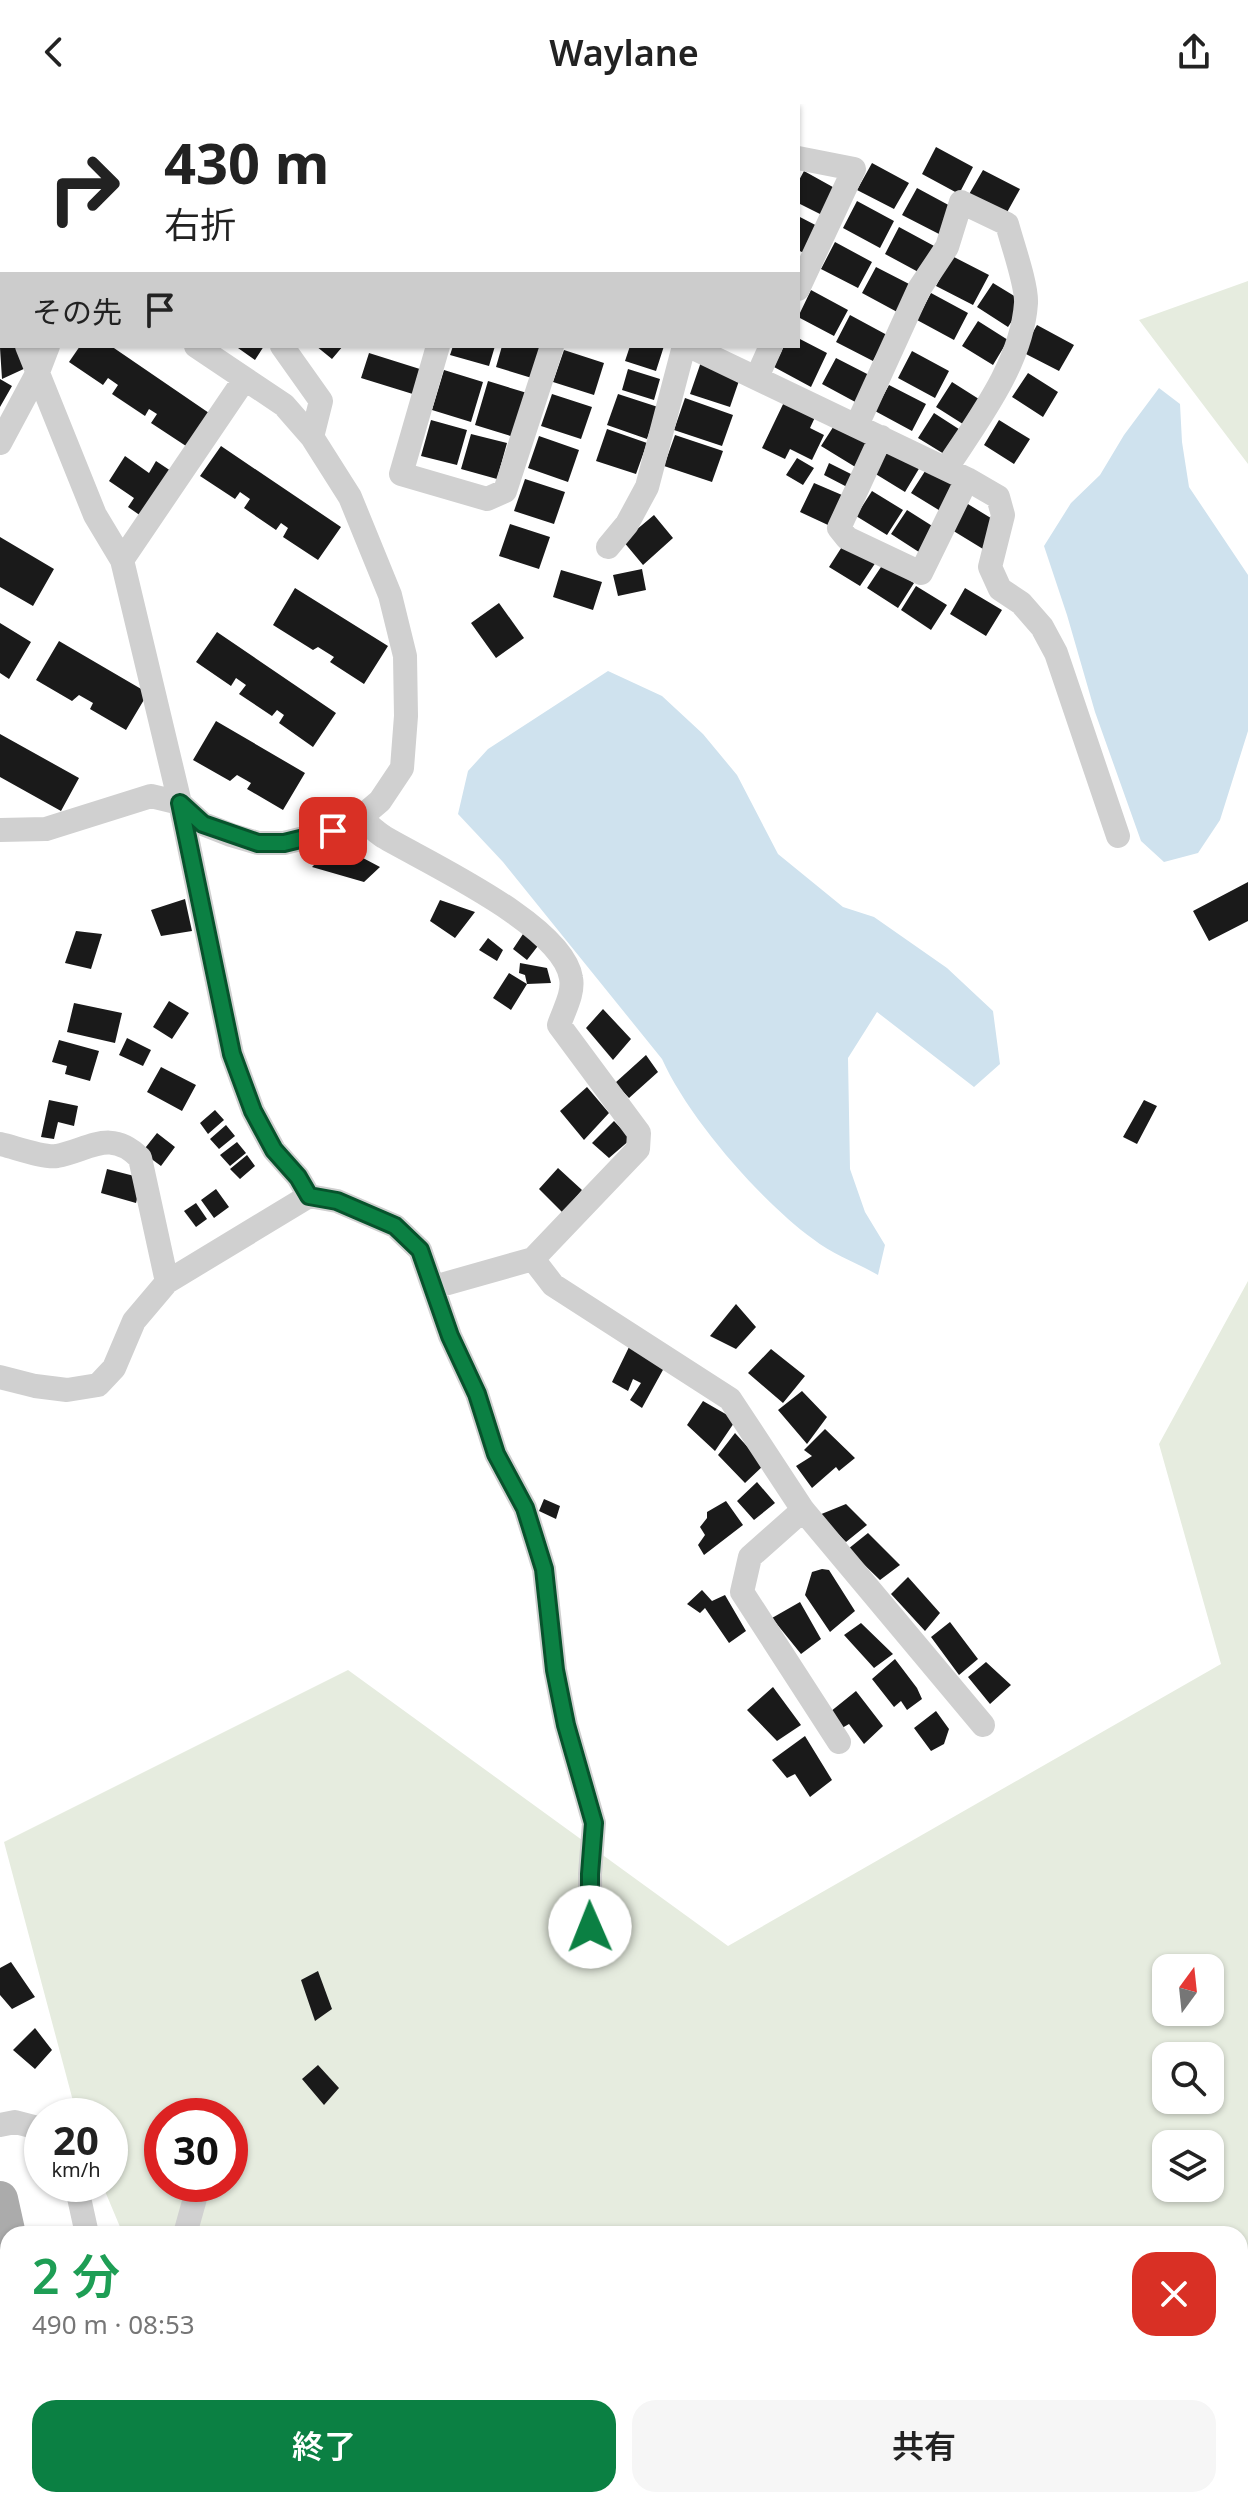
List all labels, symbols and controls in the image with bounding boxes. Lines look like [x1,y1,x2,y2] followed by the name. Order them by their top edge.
[549,28,699,77] text: Waylane
[32,30,76,74] icon: back
[1172,30,1216,74] icon: share
[164,124,329,200] text: 430 m
[32,136,136,240] icon: right
[164,200,236,249] text: 右折
[138,288,182,332] icon: arrive
[32,291,122,332] text: その先
[299,797,367,865] pin
[311,809,355,853] icon: arrive
[548,1885,632,1969] position arrow
[1152,1954,1224,2026] north arrow
[1152,1954,1224,2202] map controls
[1152,2042,1224,2114] button: search
[144,2098,248,2202] speed limit sign: 30
[53,2112,99,2167] text: 20
[1152,2130,1224,2202] button: layers
[51,2156,101,2183] text: km/h
[32,2243,120,2308] text: 2 分
[1132,2252,1216,2336] button: close
[32,2306,195,2342] text: 490 m · 08:53
[32,2400,616,2492] button: 終了
[632,2400,1216,2492] button: 共有

